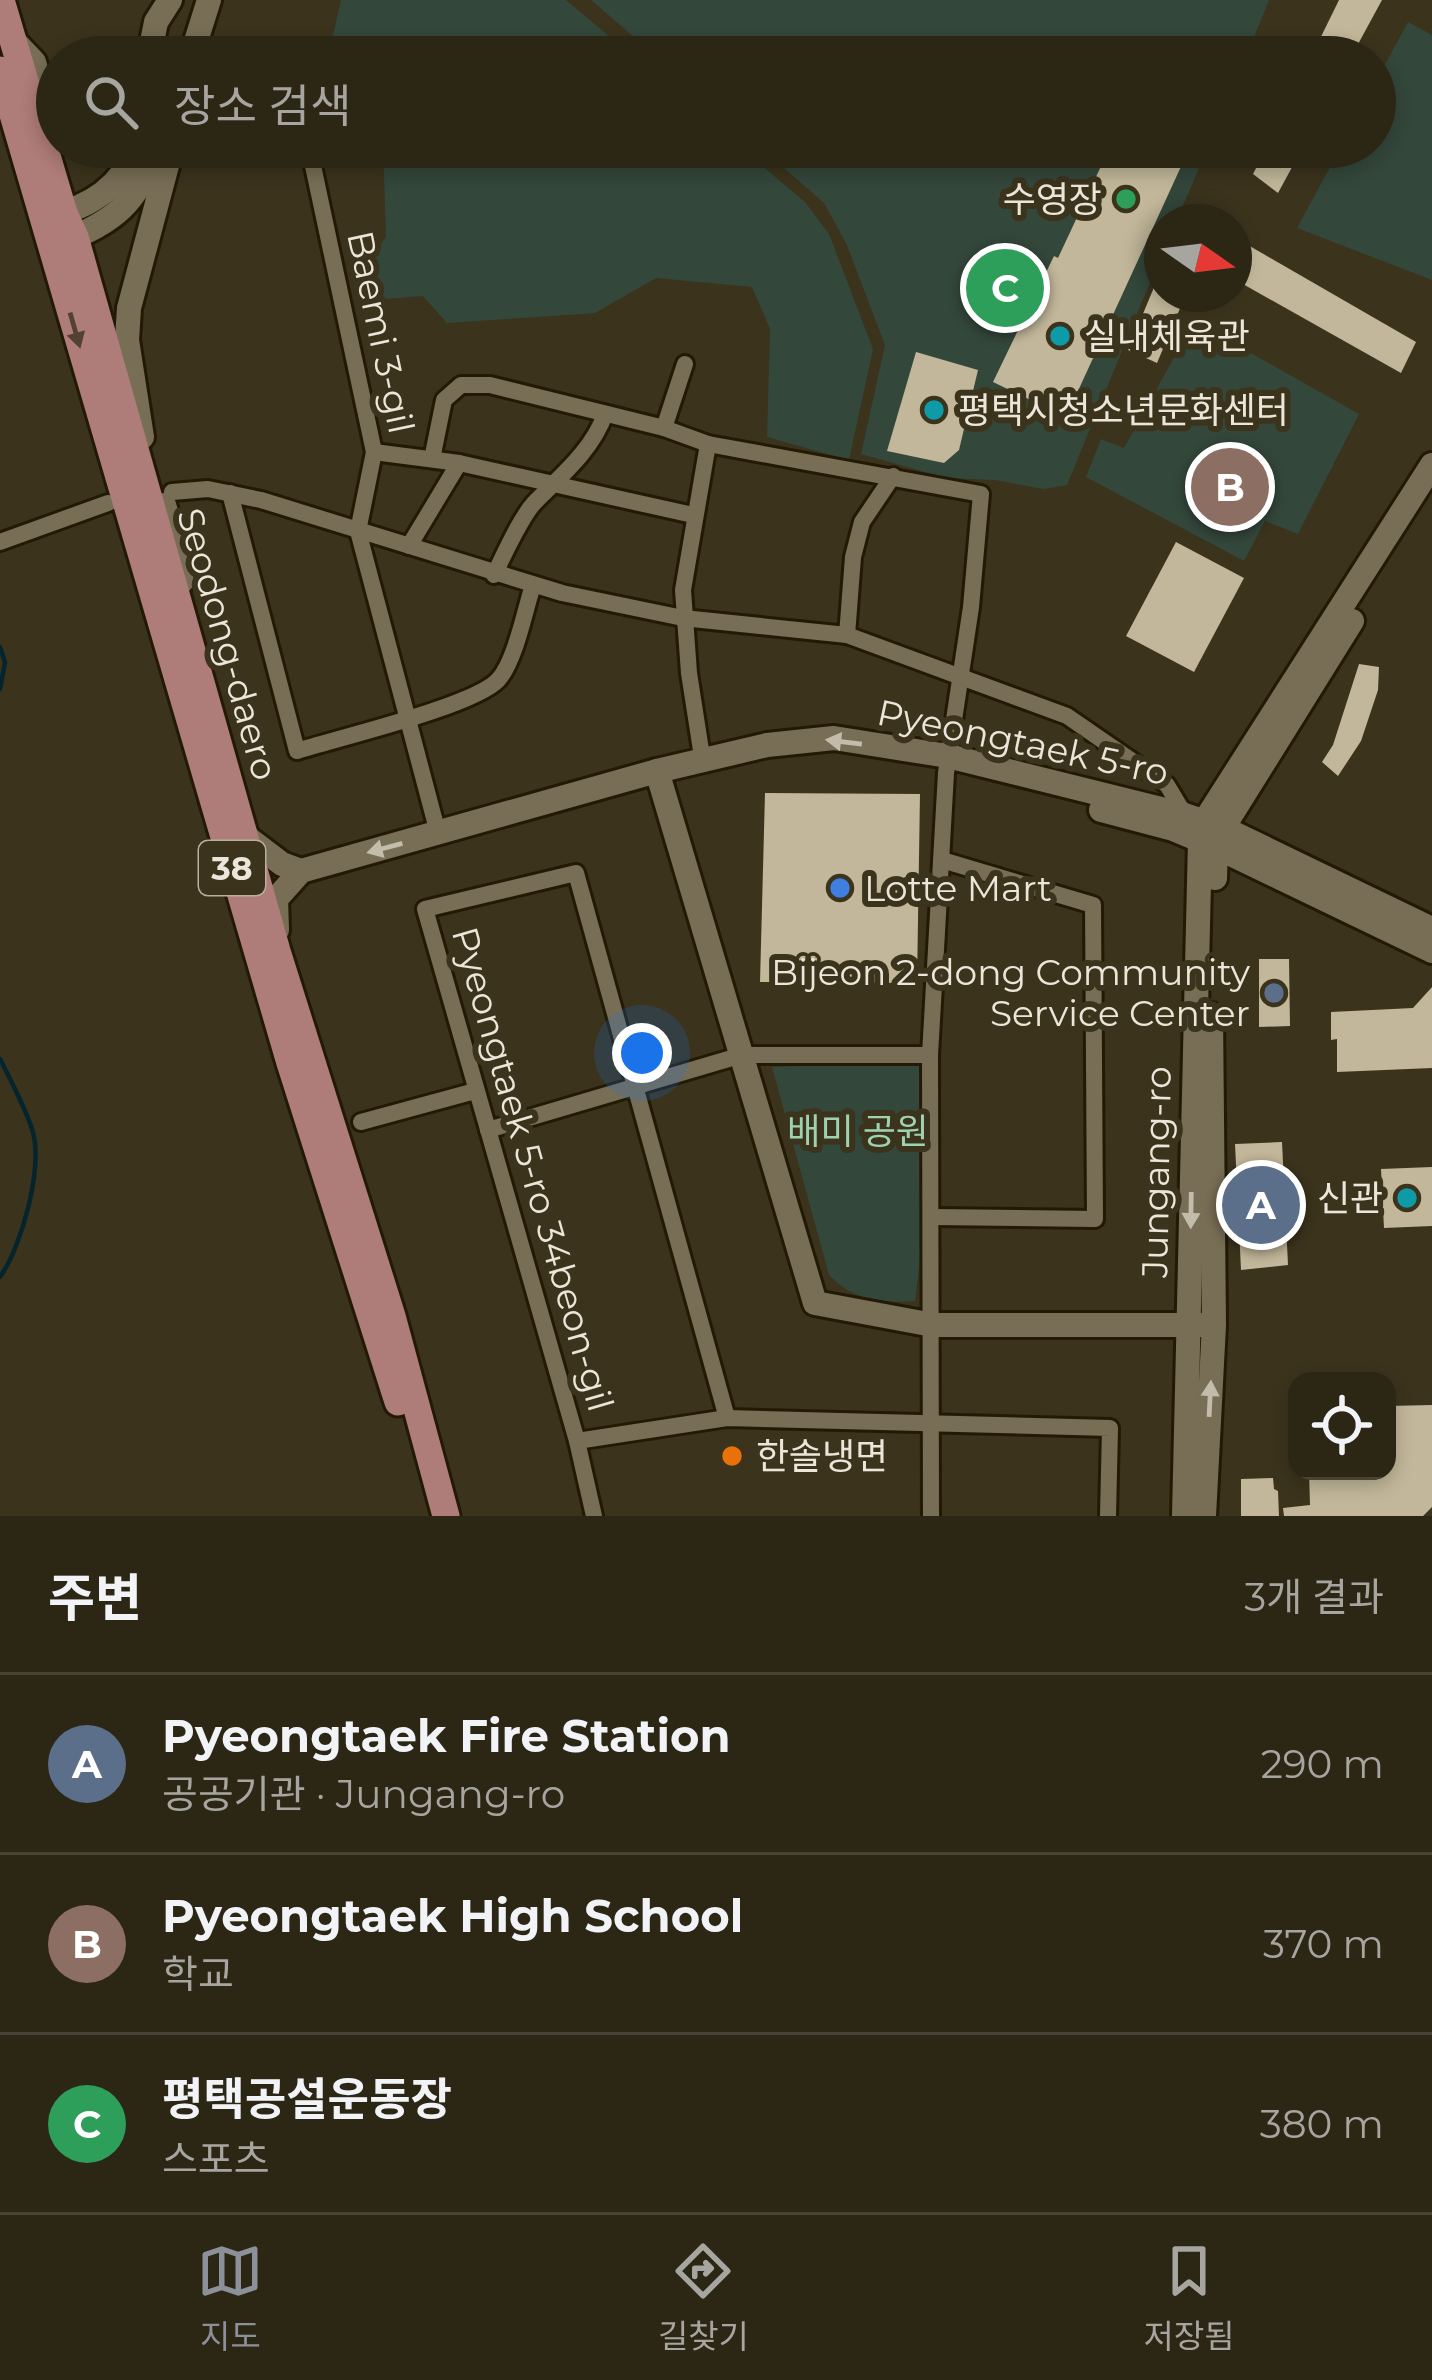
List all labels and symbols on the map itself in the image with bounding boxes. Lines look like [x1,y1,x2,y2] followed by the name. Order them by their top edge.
[1003,177,1102,221] place label: 수영장
[1113,186,1139,212] marker: 수영장
[1144,204,1252,312] north arrow
[338,227,424,437] street label: Baemi 3-gil
[966,243,1044,333] pin: C
[67,312,86,349] one-way arrow
[1084,314,1250,358] place label: 실내체육관
[1047,323,1073,349] marker: 실내체육관
[958,388,1289,432] place label: 평택시청소년문화센터
[921,397,947,423] marker: 평택시청소년문화센터
[1191,442,1269,532] pin: B
[168,503,288,785] street label: Seodong-daero
[873,690,1173,794] street label: Pyeongtaek 5-ro
[825,732,863,751] one-way arrow
[366,839,403,858] one-way arrow
[199,841,265,895] road number: 38
[864,866,1052,910] place label: Lotte Mart
[827,875,853,901] marker: Lotte Mart
[443,922,623,1416] street label: Pyeongtaek 5-ro 34beon-gil
[771,950,1250,1035] place label: Bijeon 2-dong Community Service Center
[1261,980,1287,1006] marker: Bijeon 2-dong Community Service Center
[612,1023,672,1083] your location
[1132,1066,1180,1279] street label: Jungang-ro
[787,1109,929,1153] park label: 배미 공원
[1222,1160,1300,1250] pin: A
[1317,1176,1383,1220] place label: 신관
[1394,1185,1420,1211] marker: 신관
[1181,1192,1200,1230] one-way arrow
[1201,1379,1220,1417] one-way arrow
[756,1434,888,1478] place label: 한솔냉면
[719,1443,745,1469] marker: 한솔냉면

